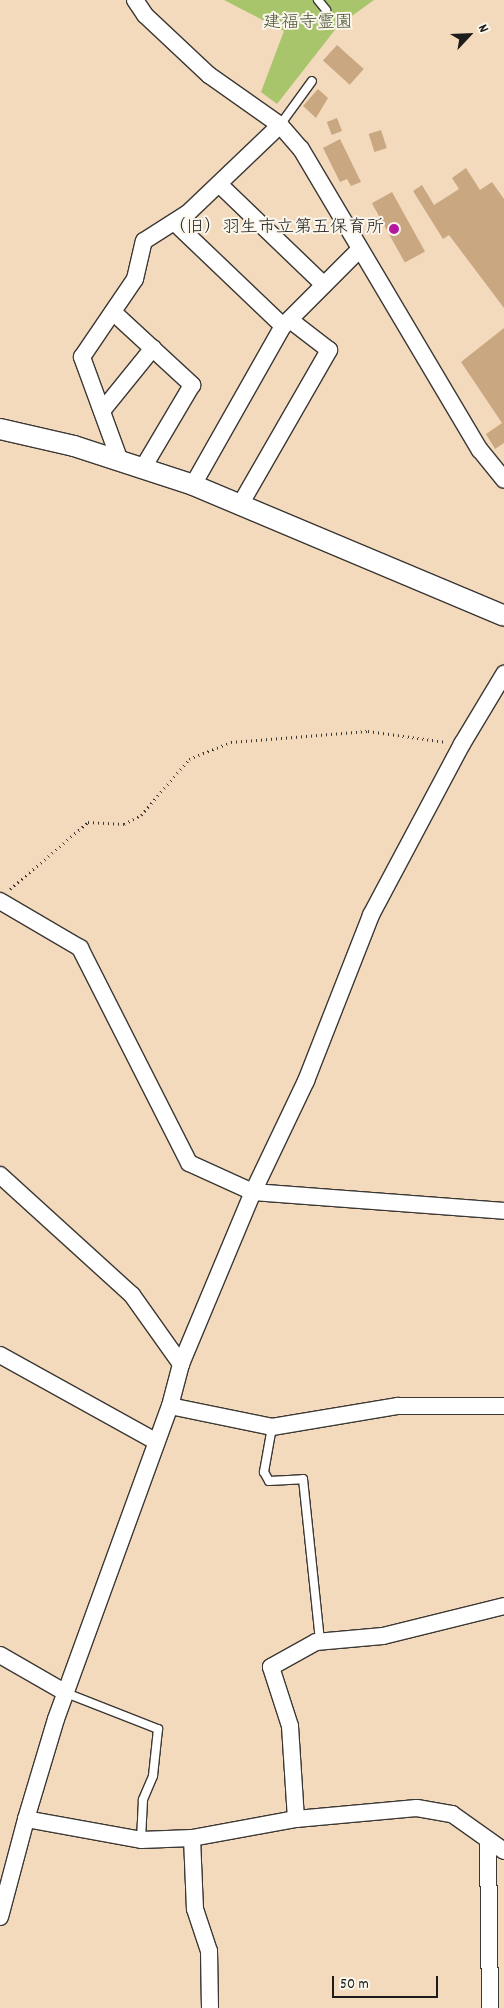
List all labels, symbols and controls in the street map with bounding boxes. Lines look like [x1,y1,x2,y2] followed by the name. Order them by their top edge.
[444,10,494,60] north arrow
[263,13,353,35] park label: 建福寺霊園
[472,21,493,36] text: N
[168,218,384,240] place label: （旧）羽生市立第五保育所
[388,223,400,235] marker: （旧）羽生市立第五保育所
[334,1966,440,1998] scale bar
[340,1974,369,1996] text: 50 m

